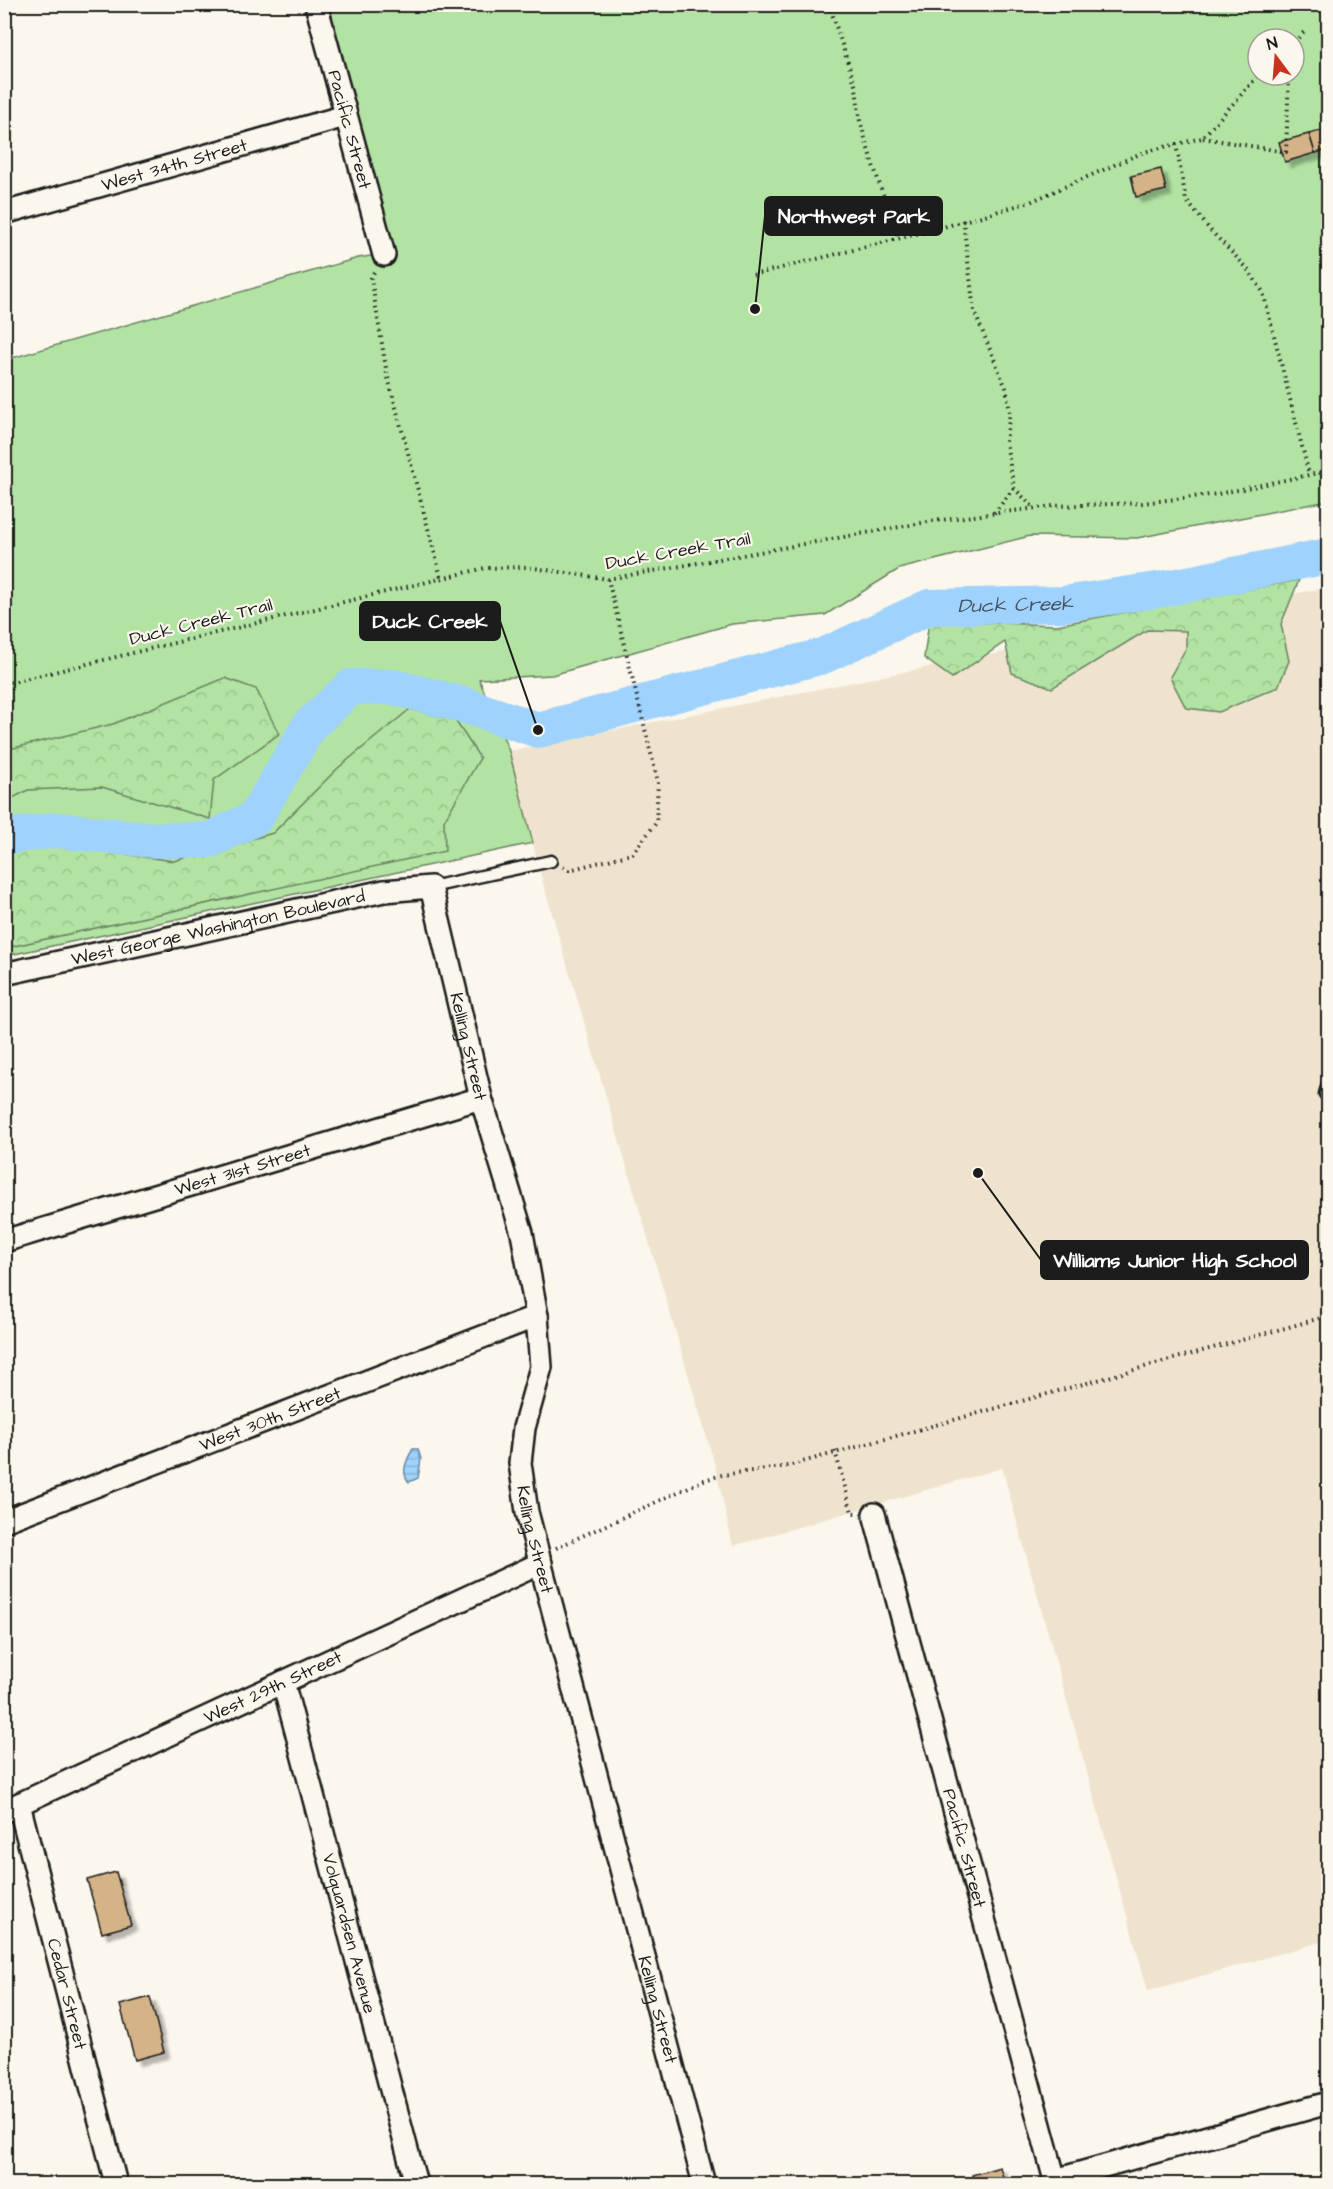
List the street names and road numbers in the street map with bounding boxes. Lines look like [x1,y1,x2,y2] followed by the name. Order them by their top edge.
[322,67,378,193] street label: Pacific Street
[98,132,251,197] street label: West 34th Street
[604,526,753,576] street label: Duck Creek Trail
[127,592,275,652] street label: Duck Creek Trail
[69,883,367,971] street label: West George Washington Boulevard
[444,990,494,1104] street label: Kelling Street
[171,1137,314,1202] street label: West 31st Street
[196,1380,345,1457] street label: West 30th Street
[511,1484,561,1597] street label: Kelling Street
[199,1644,347,1730] street label: West 29th Street
[937,1786,993,1911] street label: Pacific Street
[316,1851,383,2016] street label: Volquardsen Avenue
[41,1936,94,2053] street label: Cedar Street
[632,1953,684,2067] street label: Kelling Street

